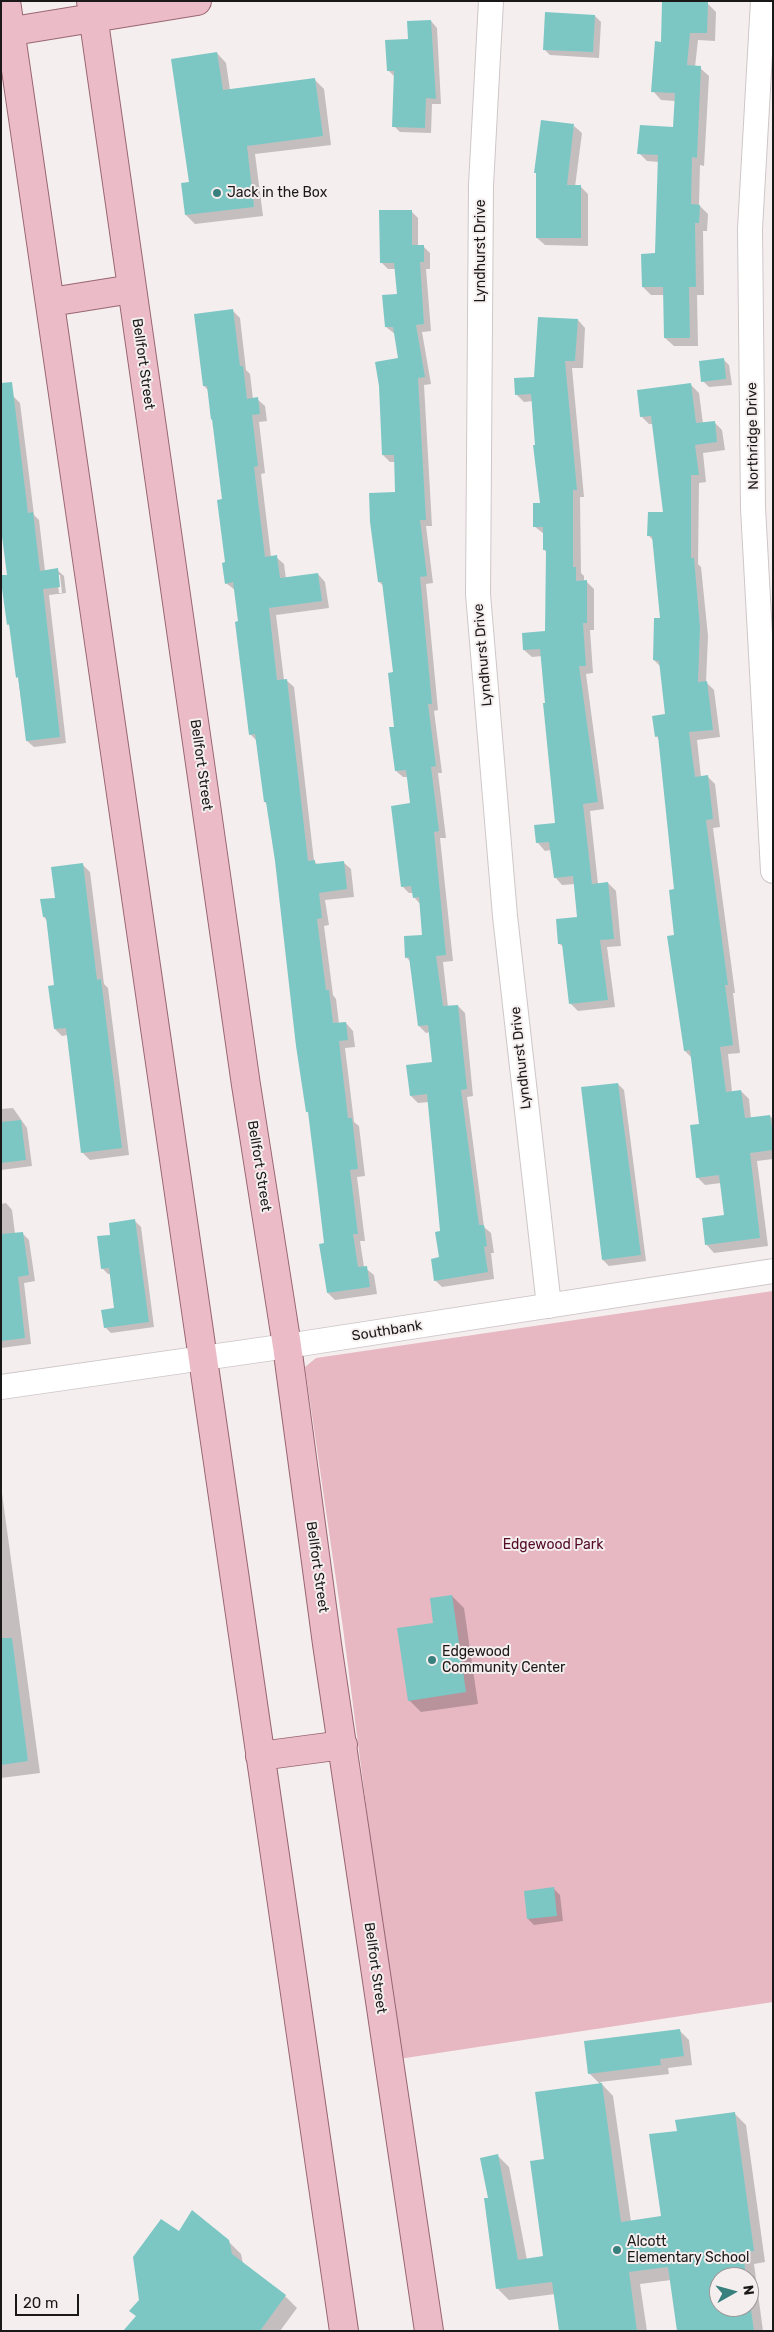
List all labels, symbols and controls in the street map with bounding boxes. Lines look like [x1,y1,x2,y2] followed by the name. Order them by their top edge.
[227,185,327,201] place label: Jack in the Box
[211,187,223,199] marker: Jack in the Box
[473,199,489,303] street label: Lyndhurst Drive
[128,317,158,411] street label: Bellfort Street
[744,382,762,490] street label: Northridge Drive
[470,603,496,707] street label: Lyndhurst Drive
[186,718,216,812] street label: Bellfort Street
[507,1006,535,1110] street label: Lyndhurst Drive
[244,1119,274,1213] street label: Bellfort Street
[351,1317,423,1345] street label: Southbank
[302,1520,332,1614] street label: Bellfort Street
[503,1537,603,1553] park label: Edgewood Park
[442,1644,565,1676] place label: Edgewood Community Center
[426,1654,438,1666] marker: Edgewood Community Center
[360,1921,390,2015] street label: Bellfort Street
[627,2234,750,2266] place label: Alcott Elementary School
[611,2244,623,2256] marker: Alcott Elementary School
[709,2267,759,2317] north arrow
[18,2284,81,2316] scale bar
[739,2284,757,2296] text: N
[23,2294,58,2312] text: 20 m

